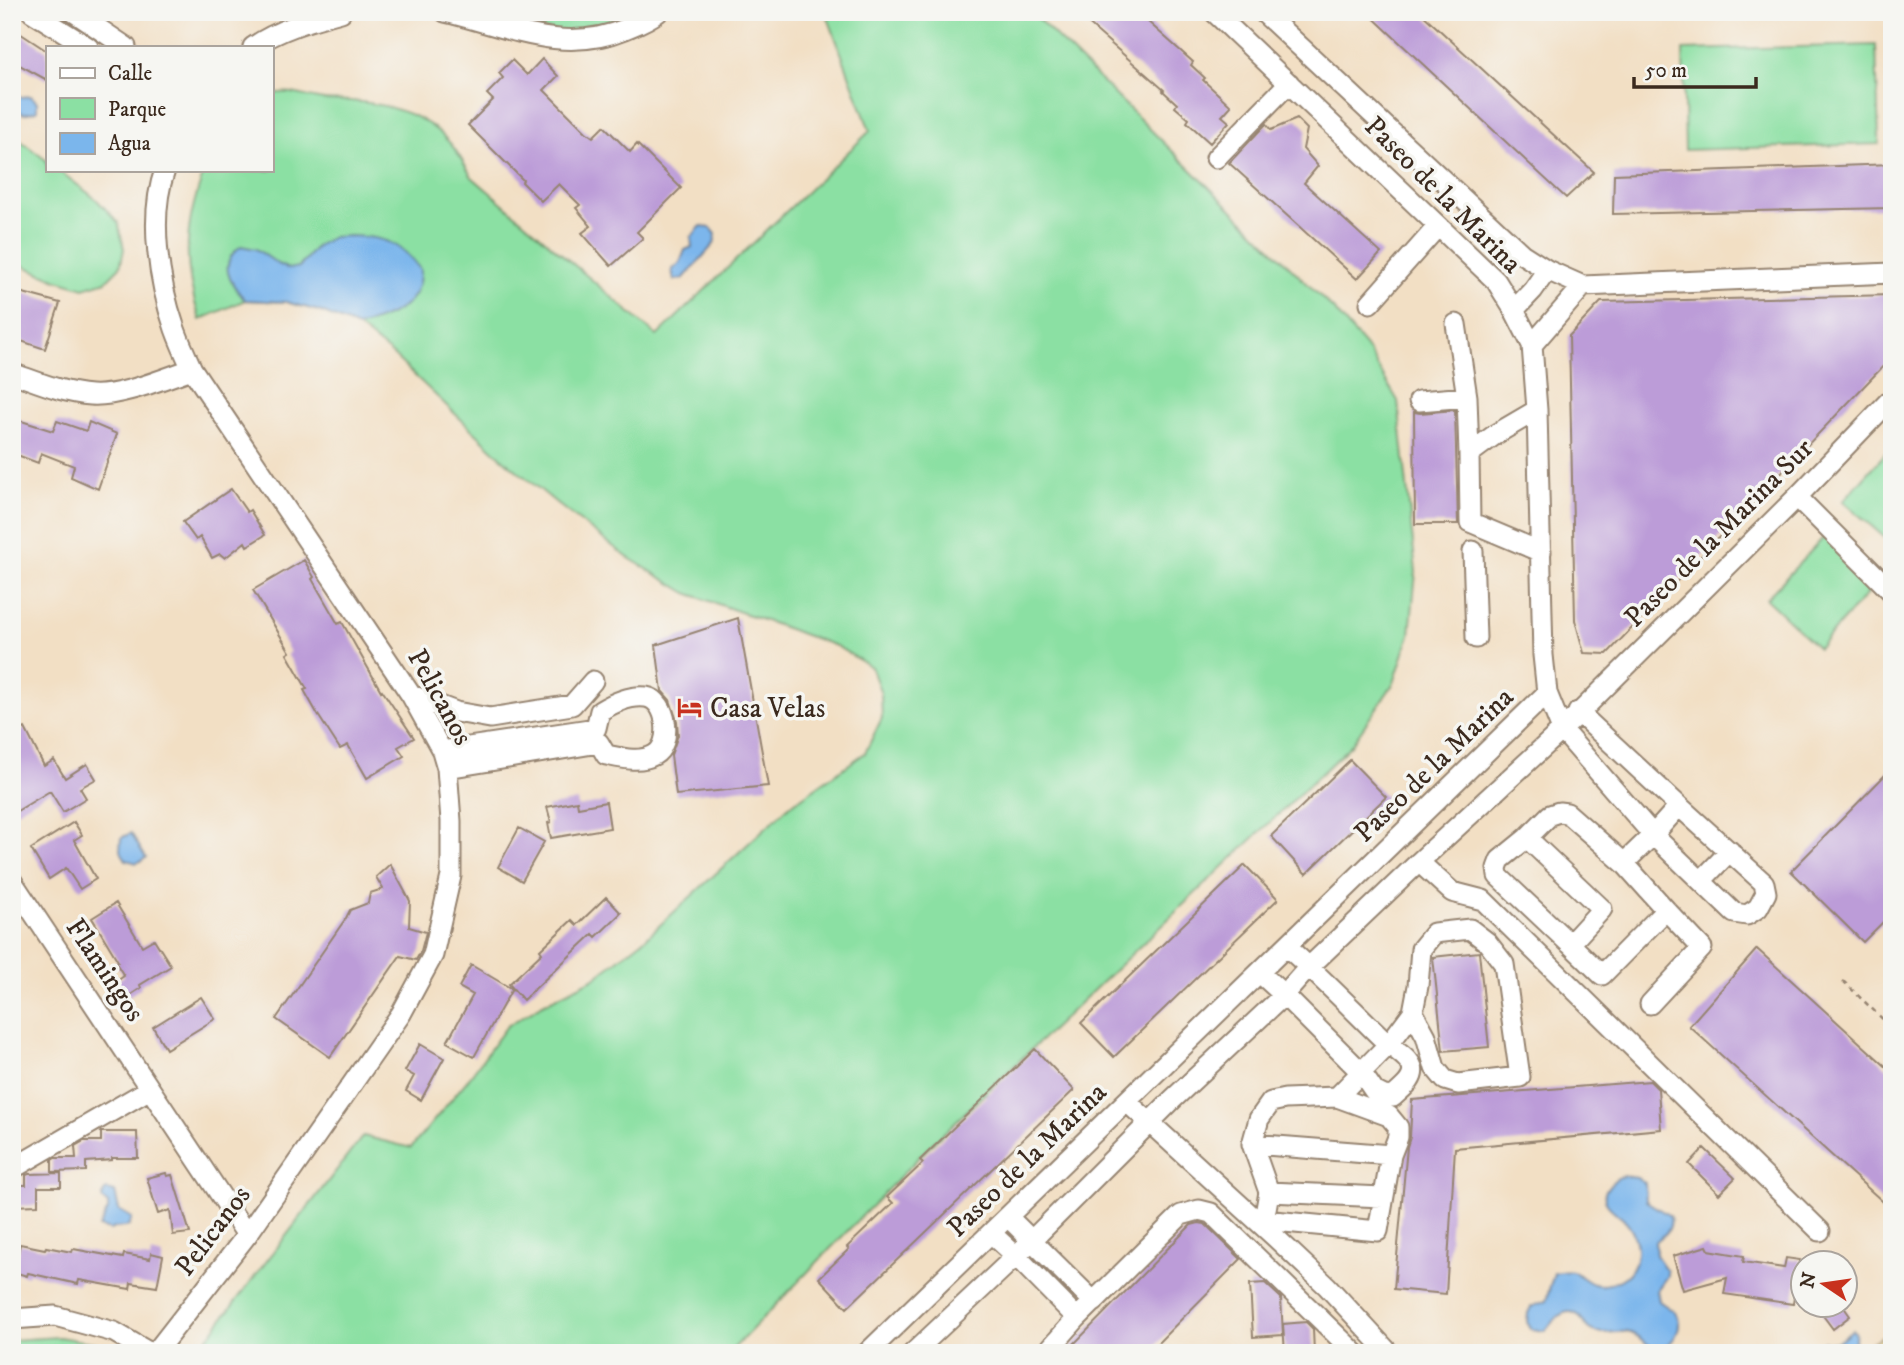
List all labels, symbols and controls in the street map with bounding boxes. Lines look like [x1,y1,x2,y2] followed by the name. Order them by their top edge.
[46,46,273,172] legend
[1634,46,1757,90] scale bar
[1645,58,1687,84] text: 50 m
[108,61,152,87] text: Calle
[108,97,166,123] text: Parque
[1357,109,1529,281] street label: Paseo de la Marina
[108,131,151,157] text: Agua
[1617,431,1821,635] street label: Paseo de la Marina Sur
[399,643,481,751] street label: Pelicanos
[1347,680,1521,850] street label: Paseo de la Marina
[710,691,825,726] place label: Casa Velas
[676,694,704,722] hotel icon: Casa Velas
[58,912,152,1028] street label: Flamingos
[940,1075,1114,1245] street label: Paseo de la Marina
[168,1179,258,1283] street label: Pelicanos
[1788,1250,1858,1320] north arrow
[1796,1270,1822,1291] text: N

